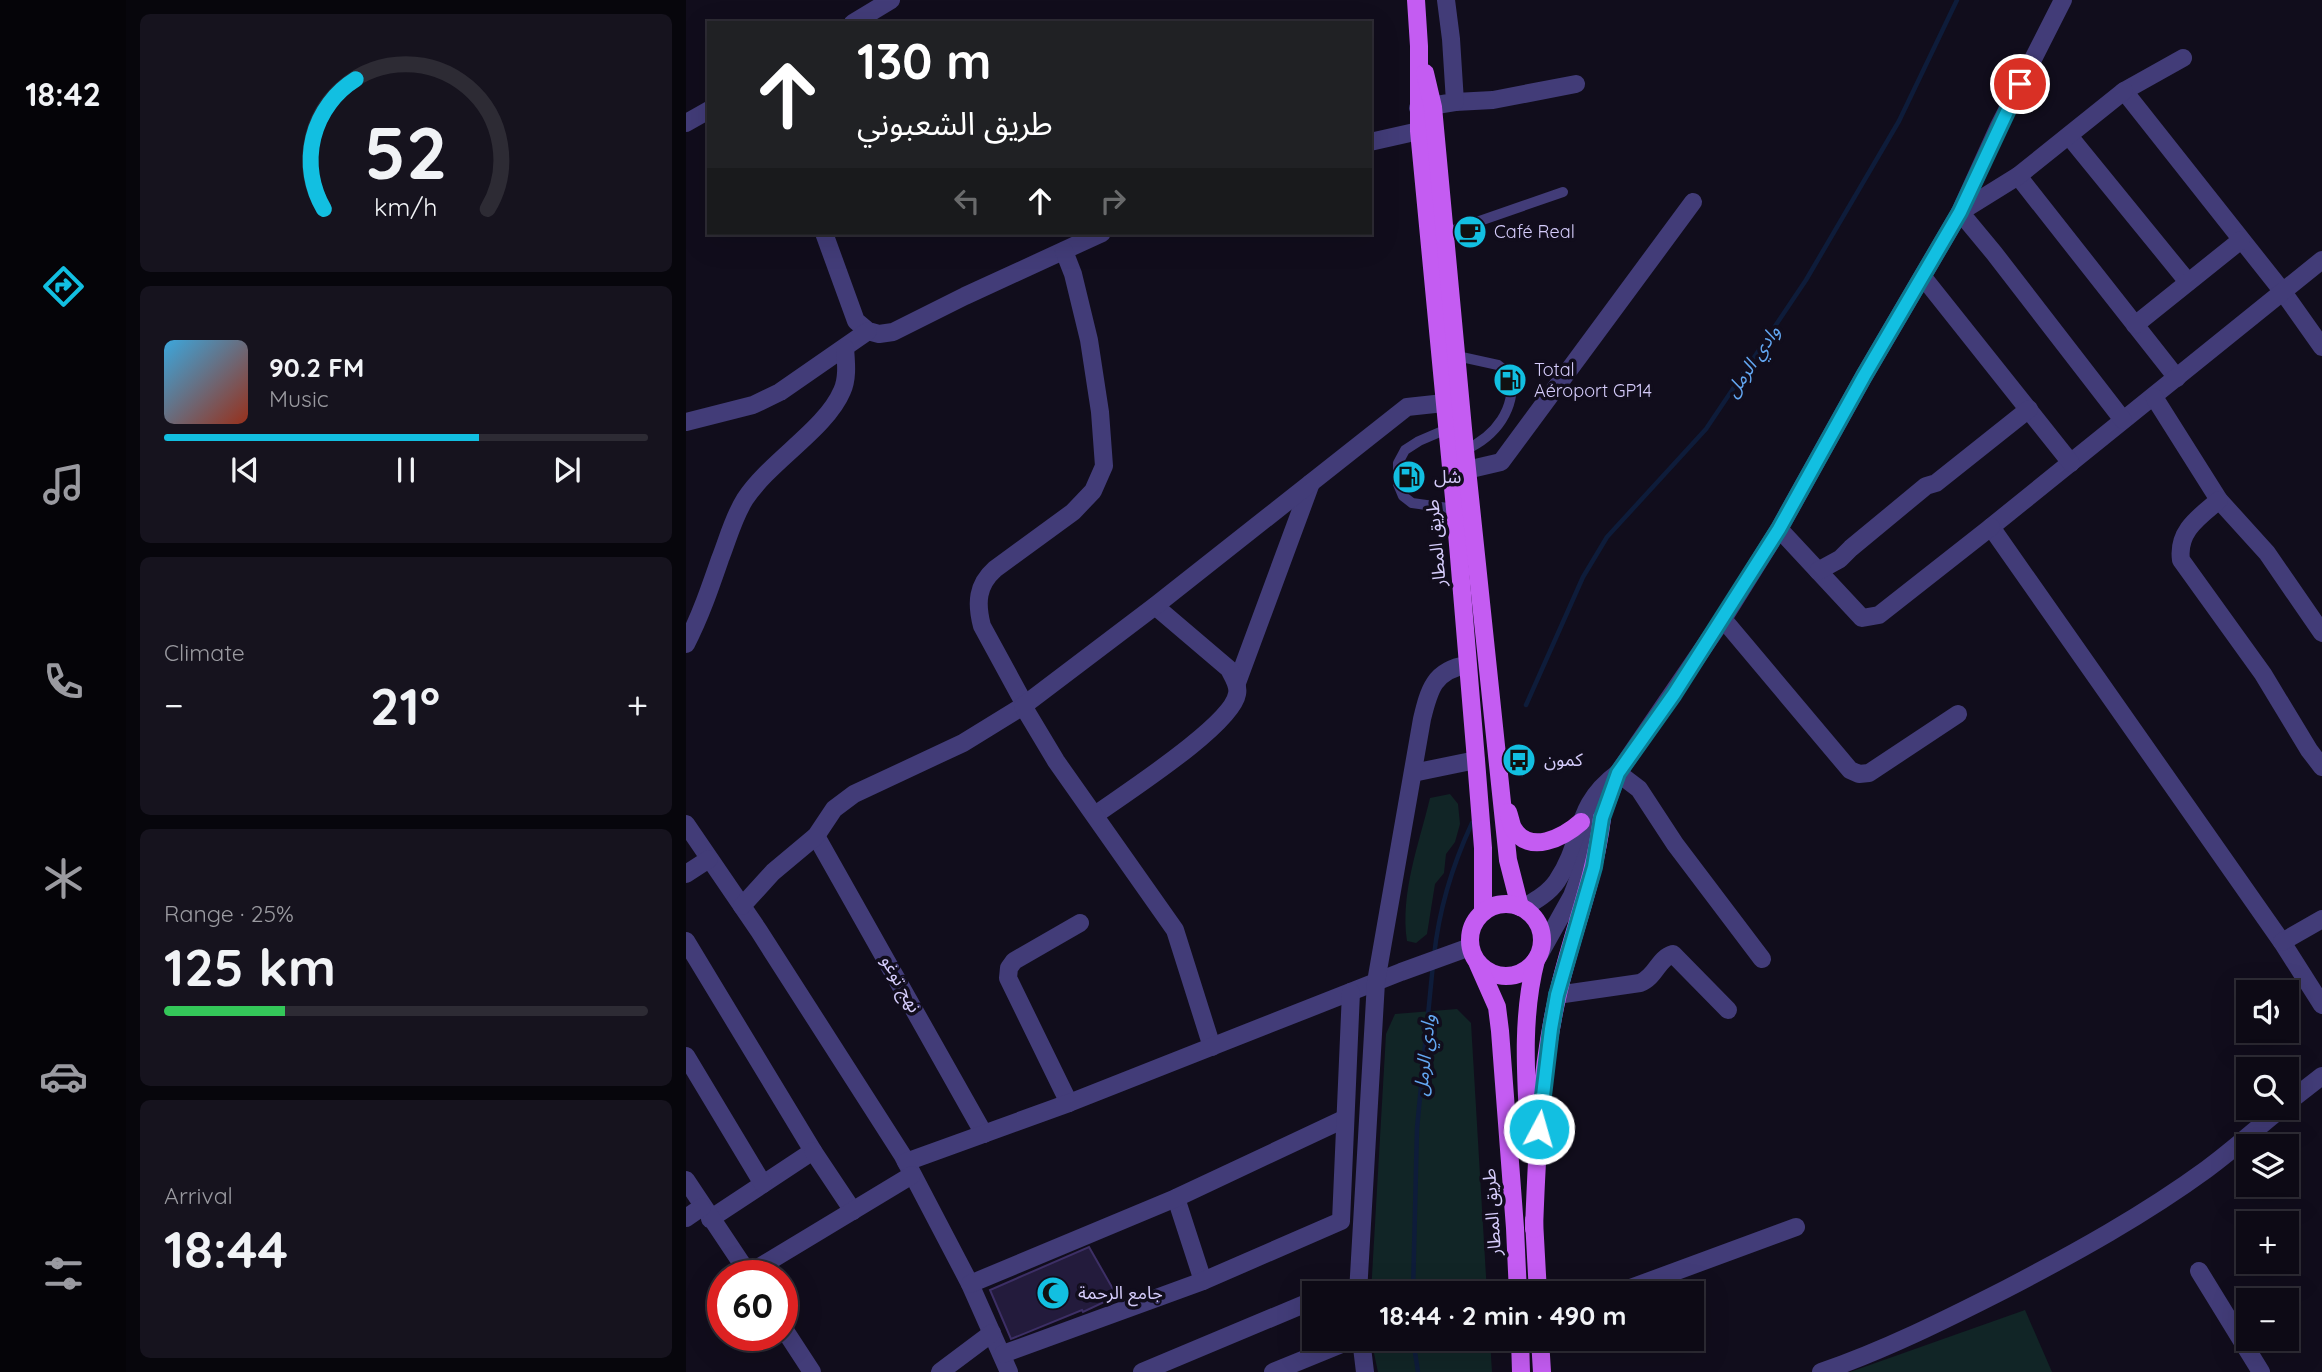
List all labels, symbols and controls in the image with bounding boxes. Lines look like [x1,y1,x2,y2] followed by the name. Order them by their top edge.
[857,30,991,91] text: 130 m
[742,49,833,140] icon: ahead
[1990,54,2050,114] pin
[2001,65,2039,103] icon: arrive
[25,74,101,114] text: 18:42
[857,103,1053,143] text: طريق الشعبوني
[364,106,448,197] text: 52
[948,182,986,220] icon: left
[1021,182,1059,220] icon: ahead
[1094,182,1132,220] icon: right
[374,191,438,222] text: km/h
[1451,213,1489,251] cafe icon: Café Real
[1494,220,1575,243] place label: Café Real
[39,262,88,311] icon: directions
[1719,320,1788,404] water label: وادي الرمل
[269,351,364,384] text: 90.2 FM
[1534,358,1652,402] place label: Total Aéroport GP14
[1491,361,1529,399] fuel station icon: Total Aéroport GP14
[269,384,329,413] text: Music
[226,451,264,489] icon: previous
[387,451,425,489] icon: pause
[548,451,586,489] icon: next
[1390,458,1428,496] fuel station icon: شل
[39,460,88,509] icon: music
[1434,465,1461,488] place label: شل
[1420,498,1451,589] street label: طريق المطار
[164,638,245,667] text: Climate
[39,657,88,706] icon: phone
[370,673,440,738] text: 21°
[164,681,184,729] text: −
[627,681,648,729] text: +
[1500,741,1538,779] bus stop icon: كمون
[1544,748,1583,771] place label: كمون
[39,854,88,903] icon: climate
[164,899,294,928] text: Range · 25%
[164,934,336,999] text: 125 km
[875,951,927,1017] street label: نهج توغو
[2236,980,2299,1351] map controls
[2236,980,2299,1043] button: sound
[1408,1013,1444,1097] water label: وادي الرمل
[39,1052,88,1101] icon: car
[2236,1057,2299,1120] button: search
[1502,1092,1576,1166] position arrow
[2236,1134,2299,1197] button: layers
[1477,1168,1506,1258] street label: طريق المطار
[164,1181,233,1210] text: Arrival
[2236,1211,2299,1274] button: +
[164,1216,288,1281] text: 18:44
[39,1249,88,1298] icon: filters
[707,1260,798,1351] speed limit sign: 60
[1034,1274,1072,1312] mosque icon: جامع الرحمة
[1078,1281,1163,1307] place label: جامع الرحمة
[2236,1288,2299,1351] button: −
[1379,1299,1627,1332] text: 18:44 · 2 min · 490 m

